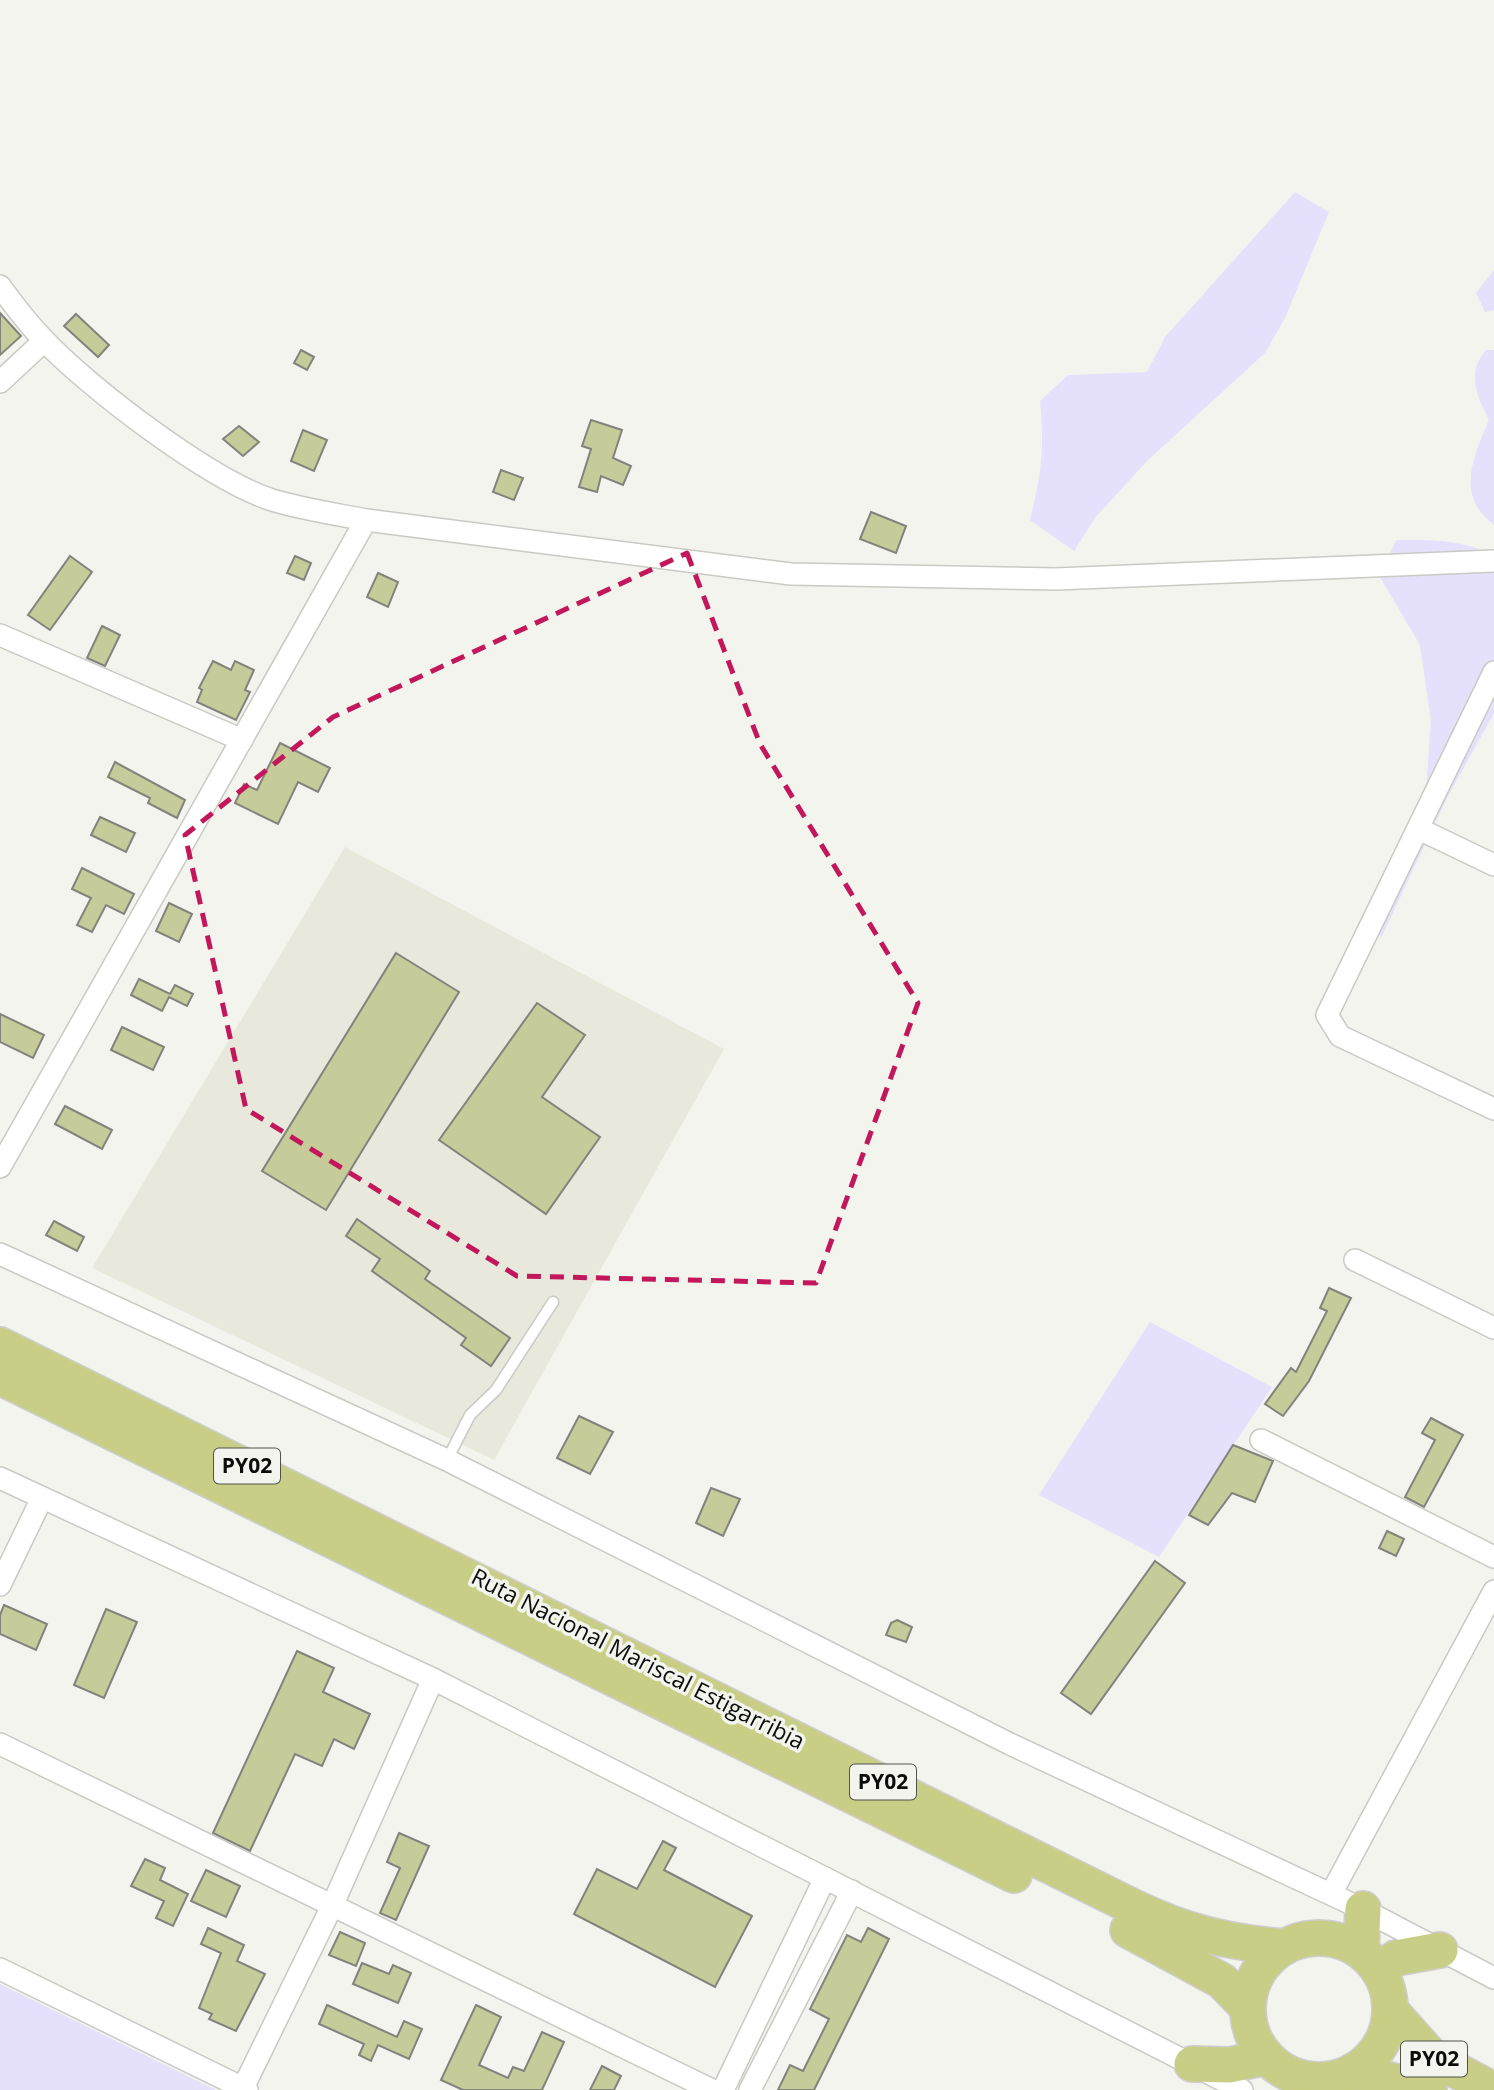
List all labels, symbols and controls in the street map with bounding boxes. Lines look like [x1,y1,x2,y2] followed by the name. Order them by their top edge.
[214,1448,280,1484] road number: PY02
[466,1560,811,1756] street label: Ruta Nacional Mariscal Estigarribia
[850,1764,916,1800] road number: PY02
[1401,2042,1467,2076] road number: PY02

